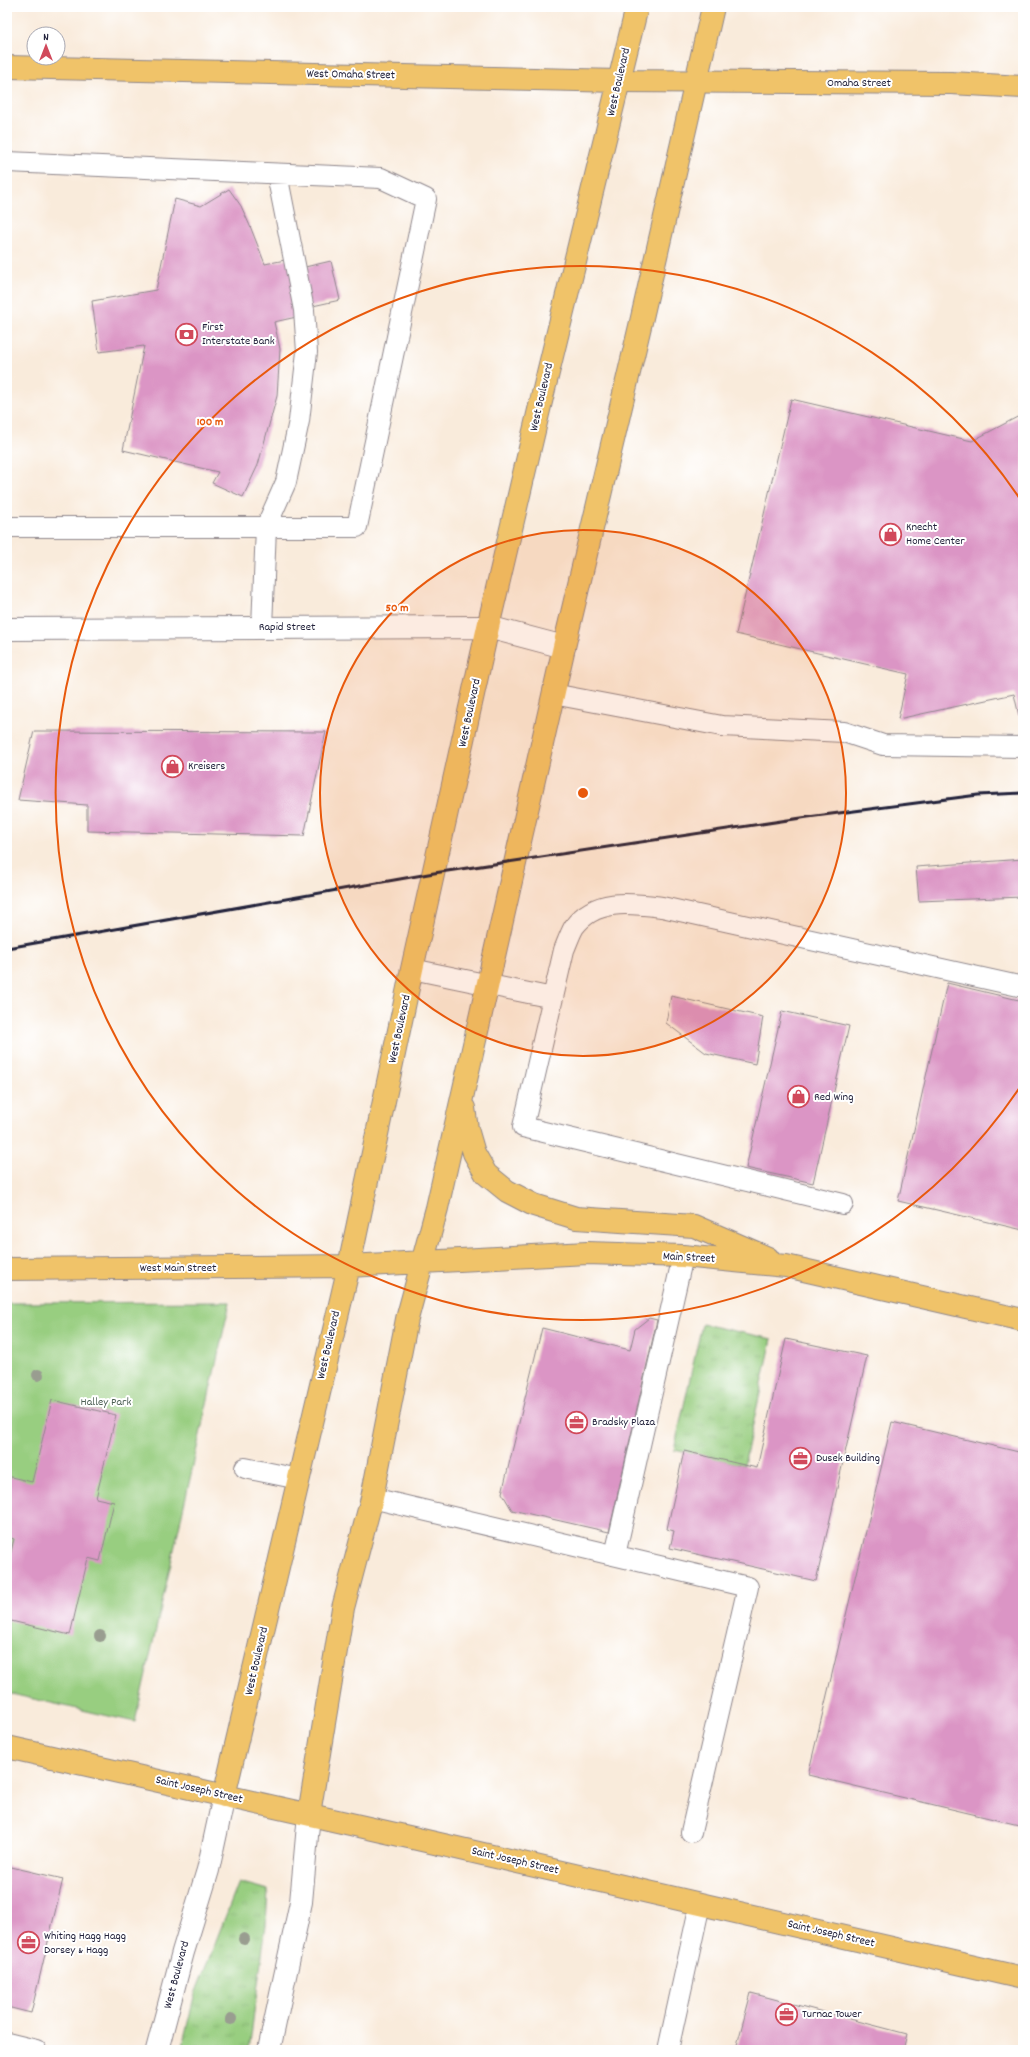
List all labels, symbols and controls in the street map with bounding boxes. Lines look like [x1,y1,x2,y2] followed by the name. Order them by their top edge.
[26,26,66,66] north arrow
[43,30,49,46] text: N
[603,46,635,118] street label: West Boulevard
[307,66,396,84] street label: West Omaha Street
[827,75,891,92] street label: Omaha Street
[202,319,275,350] place label: First Interstate Bank
[174,321,200,347] bank icon: First Interstate Bank
[526,361,558,433] street label: West Boulevard
[197,414,223,431] text: 100 m
[906,519,965,550] place label: Knecht Home Center
[878,521,904,547] shop icon: Knecht Home Center
[385,600,409,617] text: 50 m
[259,619,316,636] street label: Rapid Street
[454,677,486,749] street label: West Boulevard
[160,753,186,779] shop icon: Kreisers
[188,758,225,775] place label: Kreisers
[576,786,590,800] centre of rings
[384,993,416,1065] street label: West Boulevard
[785,1084,811,1110] shop icon: Red Wing
[814,1089,853,1106] place label: Red Wing
[662,1248,716,1268] street label: Main Street
[140,1260,217,1277] street label: West Main Street
[313,1309,345,1381] street label: West Boulevard
[81,1394,131,1411] park label: Halley Park
[564,1409,590,1435] office icon: Bradsky Plaza
[592,1414,655,1431] place label: Bradsky Plaza
[788,1445,814,1471] office icon: Dusek Building
[816,1450,880,1467] place label: Dusek Building
[241,1625,273,1697] street label: West Boulevard
[154,1772,245,1808] street label: Saint Joseph Street
[470,1843,561,1879] street label: Saint Joseph Street
[786,1916,877,1952] street label: Saint Joseph Street
[44,1928,126,1959] place label: Whiting Hagg Hagg Dorsey & Hagg
[15,1930,41,1956] office icon: Whiting Hagg Hagg Dorsey & Hagg
[160,1939,194,2011] street label: West Boulevard
[774,2001,800,2027] office icon: Turnac Tower
[802,2006,862,2023] place label: Turnac Tower

